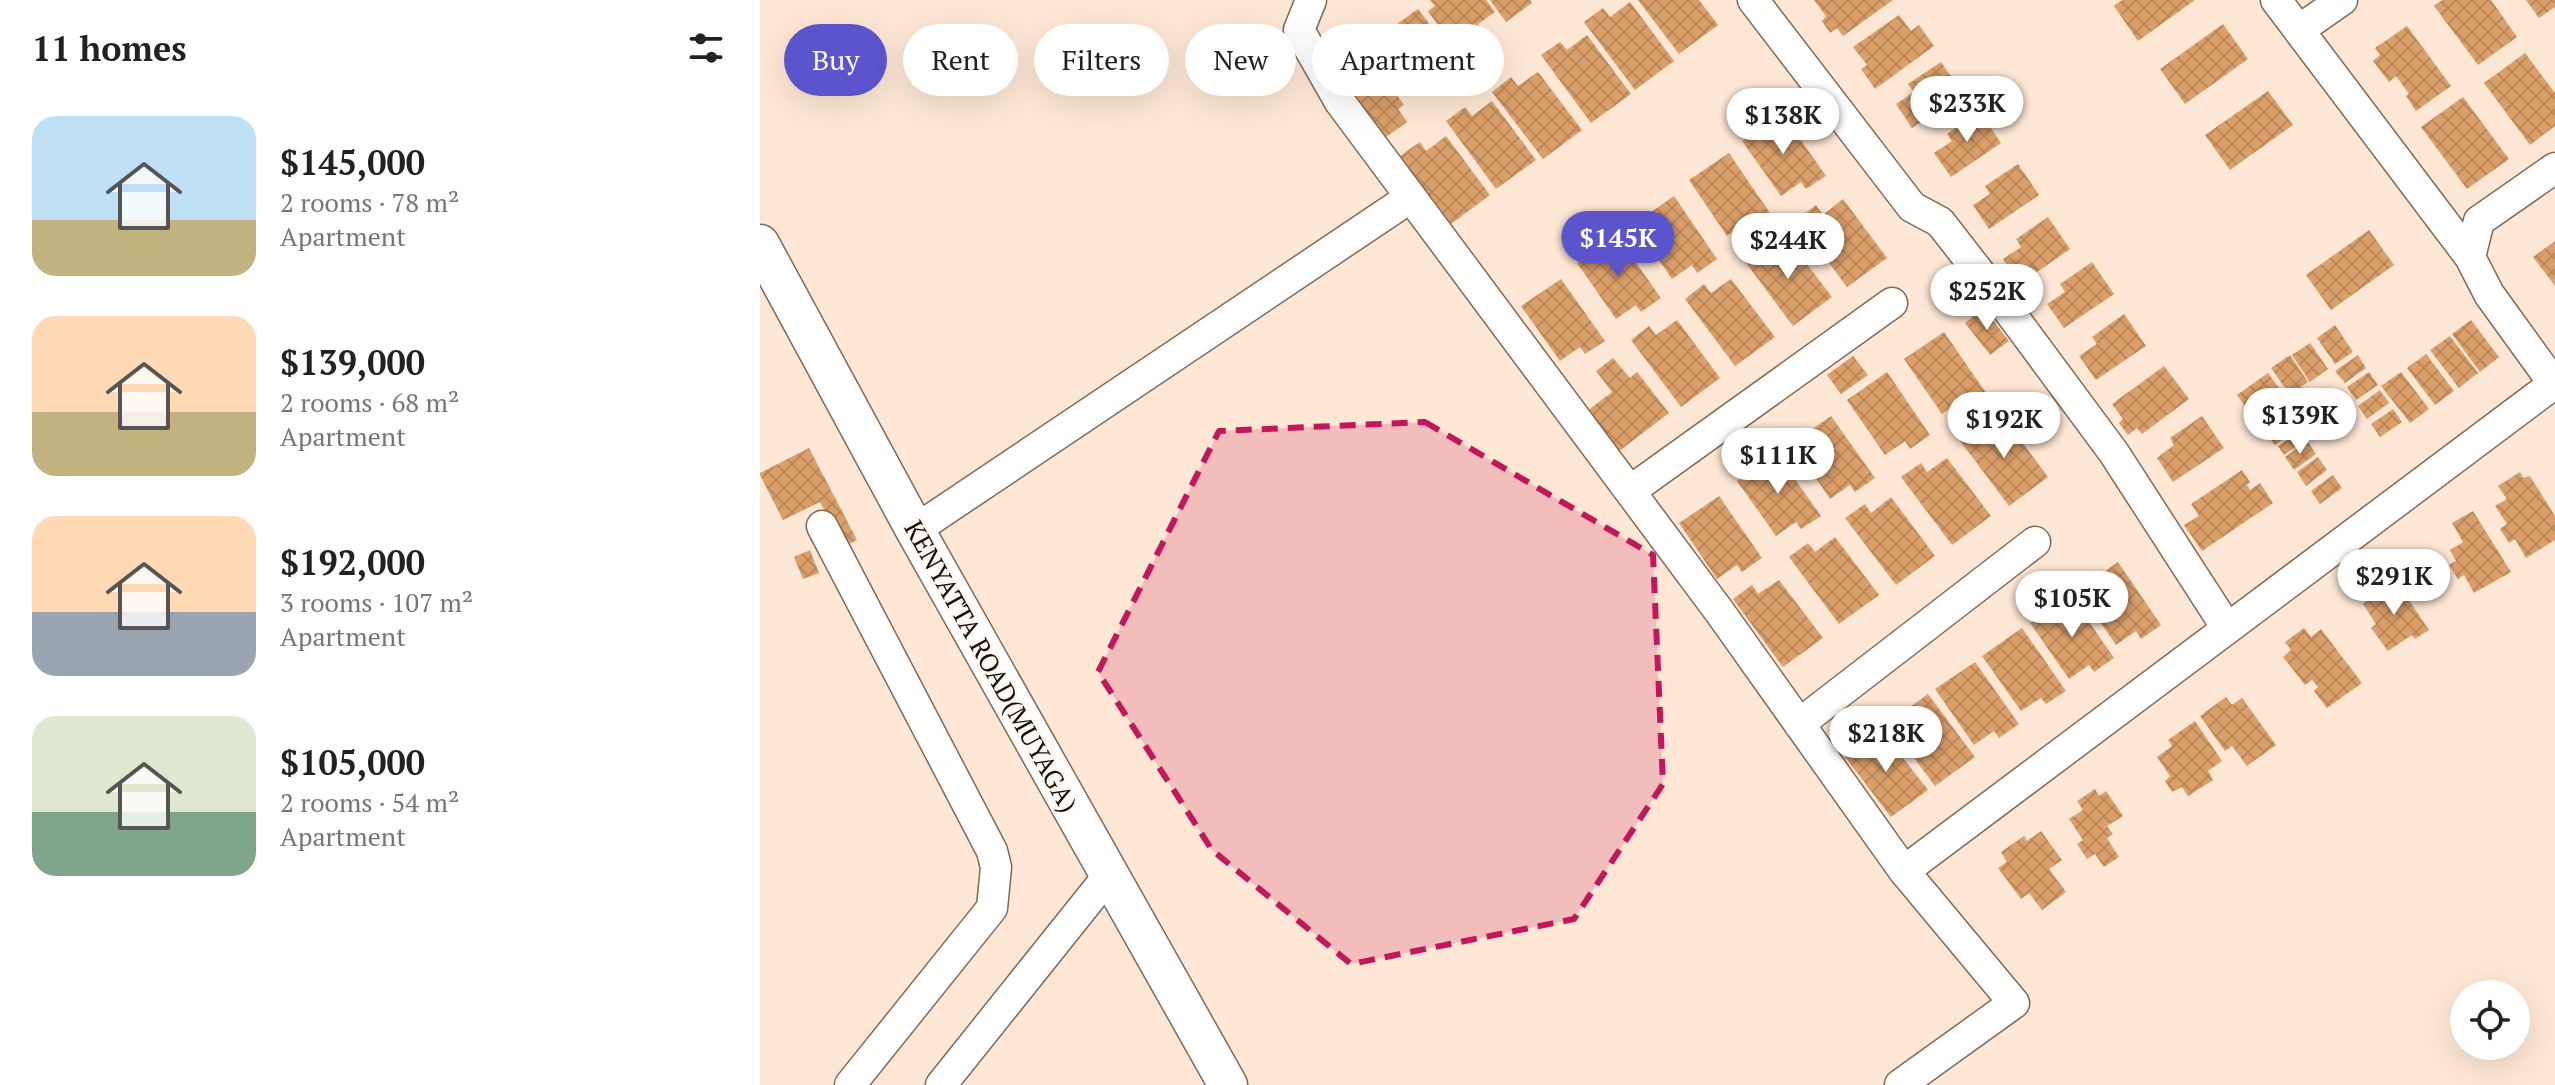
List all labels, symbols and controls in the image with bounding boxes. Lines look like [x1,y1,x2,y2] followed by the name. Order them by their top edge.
[784,24,887,96] chip: Buy
[903,24,1018,96] chip: Rent
[1034,24,1169,96] chip: Filters
[1185,24,1296,96] chip: New
[1312,24,1504,96] chip: Apartment
[32,26,187,71] text: 11 homes
[684,26,728,70] icon: filters
[1911,76,2023,144] pin: $233K
[1928,85,2006,119] text: $233K
[1727,88,1839,156] pin: $138K
[1744,97,1822,131] text: $138K
[280,140,425,185] text: $145,000
[96,148,192,244] icon: home
[280,185,459,219] text: 2 rooms · 78 m²
[1562,211,1674,279] pin: $145K
[1732,213,1844,281] pin: $244K
[280,219,406,253] text: Apartment
[1579,220,1657,254] text: $145K
[1749,222,1827,256] text: $244K
[1931,264,2043,332] pin: $252K
[1948,273,2026,307] text: $252K
[280,340,425,385] text: $139,000
[96,348,192,444] icon: home
[280,385,459,419] text: 2 rooms · 68 m²
[2244,388,2356,456] pin: $139K
[1948,392,2060,460] pin: $192K
[2261,397,2339,431] text: $139K
[1965,401,2043,435] text: $192K
[280,419,406,453] text: Apartment
[1722,428,1834,496] pin: $111K
[1739,437,1817,471] text: $111K
[897,514,1087,818] street label: KENYATTA ROAD(MUYAGA)
[280,540,425,585] text: $192,000
[96,548,192,644] icon: home
[2338,549,2450,617] pin: $291K
[2355,558,2433,592] text: $291K
[2016,571,2128,639] pin: $105K
[2033,580,2111,614] text: $105K
[280,585,473,619] text: 3 rooms · 107 m²
[280,619,406,653] text: Apartment
[1830,706,1942,774] pin: $218K
[1847,715,1925,749] text: $218K
[280,740,425,785] text: $105,000
[96,748,192,844] icon: home
[280,785,459,819] text: 2 rooms · 54 m²
[280,819,406,853] text: Apartment
[2450,980,2530,1060] map controls
[2450,980,2530,1060] button: locate

